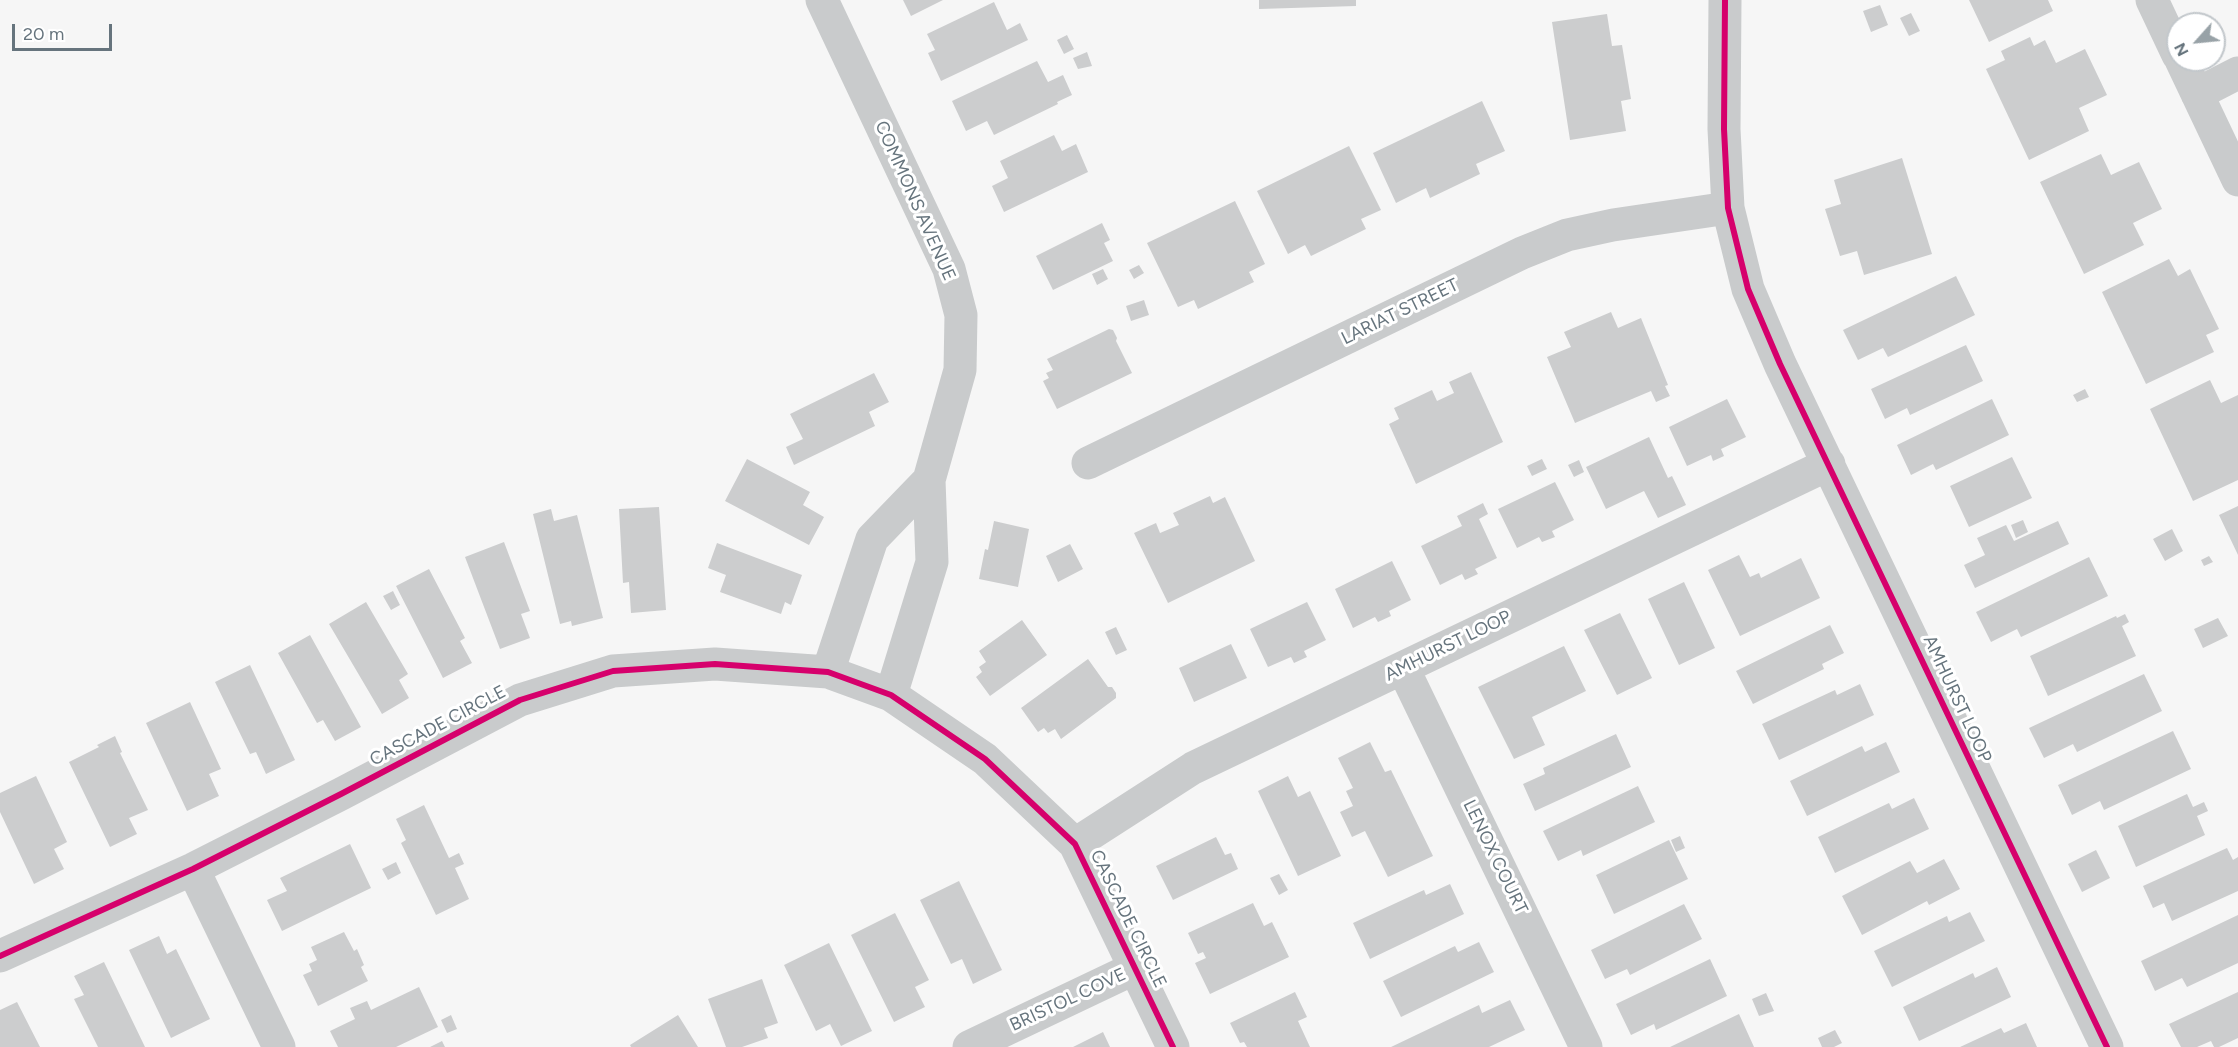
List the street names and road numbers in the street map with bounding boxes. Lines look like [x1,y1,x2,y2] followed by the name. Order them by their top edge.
[870,118,960,284] street label: COMMONS AVENUE
[1338,274,1462,350] street label: LARIAT STREET
[1381,606,1515,686] street label: AMHURST LOOP
[1918,632,1996,766] street label: AMHURST LOOP
[366,681,510,771] street label: CASCADE CIRCLE
[1458,796,1532,918] street label: LENOX COURT
[1085,846,1171,992] street label: CASCADE CIRCLE
[1006,964,1130,1036] street label: BRISTOL COVE

